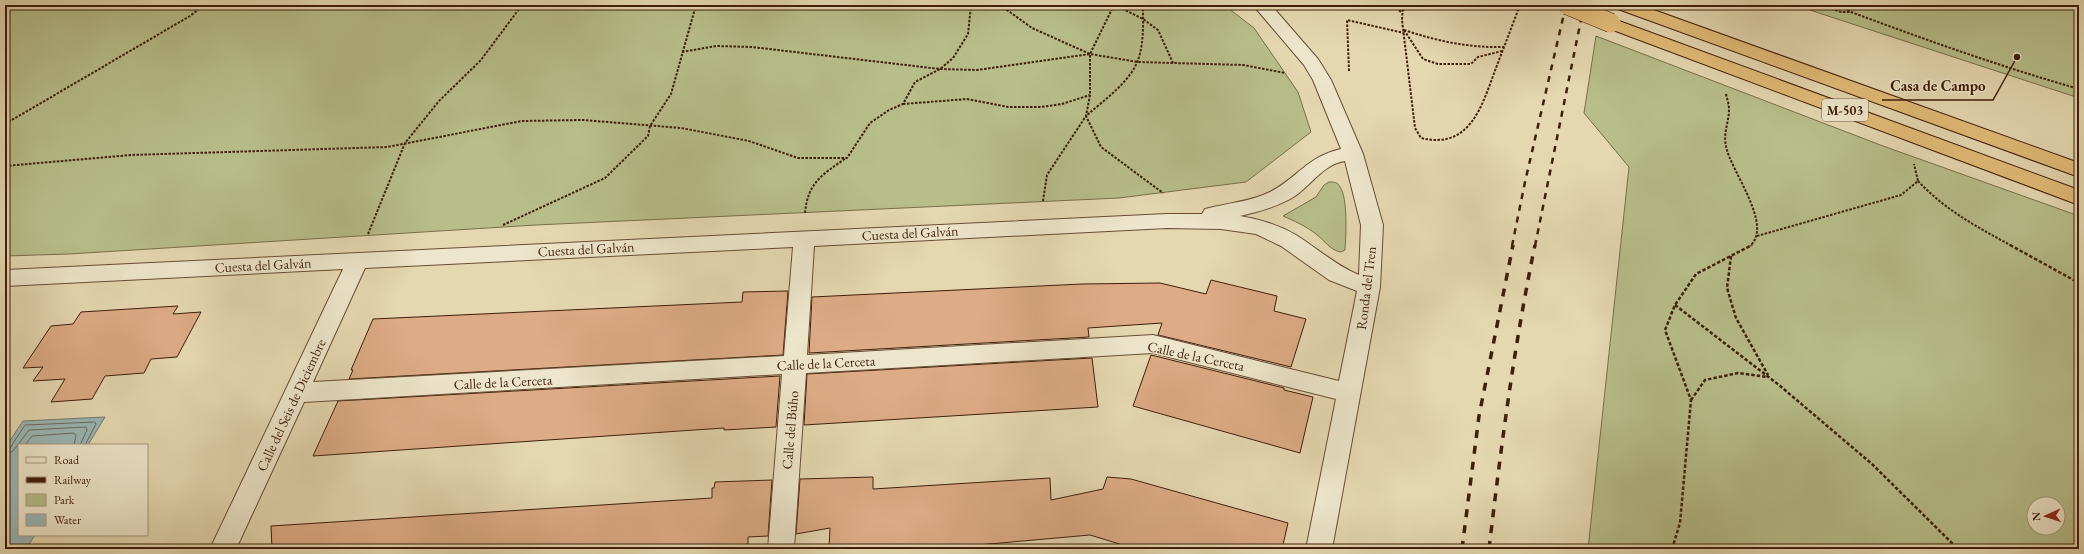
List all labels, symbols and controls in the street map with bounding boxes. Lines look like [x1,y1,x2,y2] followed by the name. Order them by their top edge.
[1882,73,1993,100] callout: Casa de Campo
[1890,76,1986,95] text: Casa de Campo
[1822,99,1868,121] road number: M-503
[861,221,959,245] street label: Cuesta del Galván
[537,237,635,261] street label: Cuesta del Galván
[1352,245,1380,331] street label: Ronda del Tren
[214,253,312,277] street label: Cuesta del Galván
[252,335,330,474] street label: Calle del Seis de Diciembre
[1146,337,1246,375] street label: Calle de la Cerceta
[776,351,876,375] street label: Calle de la Cerceta
[453,370,553,394] street label: Calle de la Cerceta
[778,390,802,470] street label: Calle del Búho
[18,444,148,536] legend
[54,452,80,468] text: Road
[54,472,92,488] text: Railway
[54,492,75,508] text: Park
[2026,496,2066,536] north arrow
[54,512,81,528] text: Water
[2029,512,2043,521] text: N

